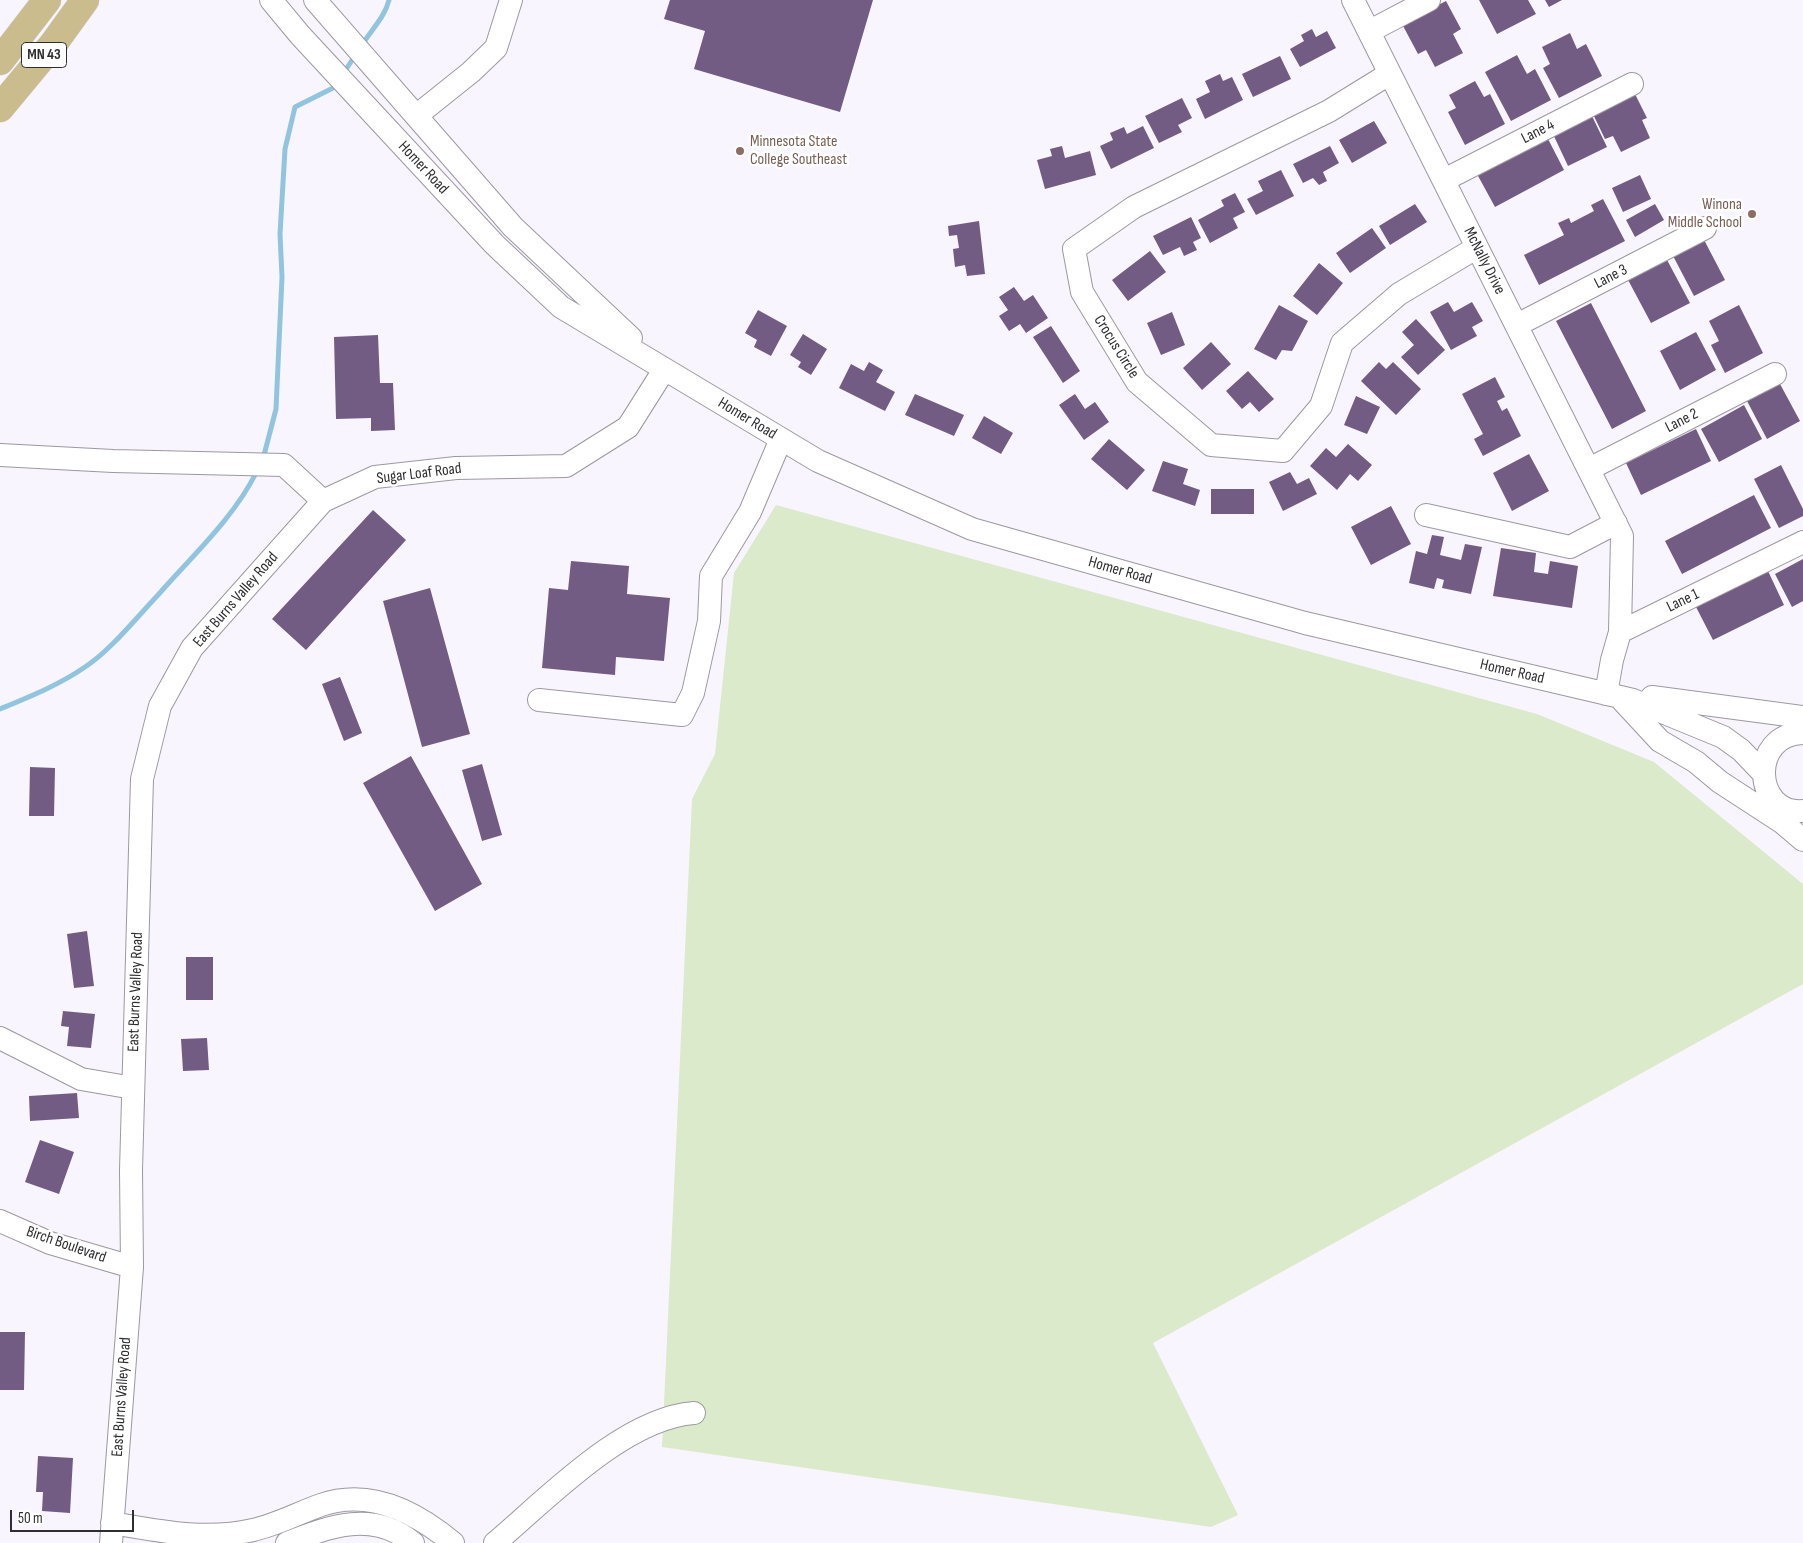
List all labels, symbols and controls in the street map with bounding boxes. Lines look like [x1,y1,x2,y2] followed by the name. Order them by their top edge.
[22,42,66,68] road number: MN 43
[1518,116,1558,148] street label: Lane 4
[750,132,847,170] place label: Minnesota State College Southeast
[394,138,452,198] street label: Homer Road
[734,145,746,157] marker: Minnesota State College Southeast
[1668,195,1742,233] place label: Winona Middle School
[1746,208,1758,220] marker: Winona Middle School
[1459,224,1509,298] street label: McNally Drive
[1591,261,1631,293] street label: Lane 3
[1089,312,1143,382] street label: Crocus Circle
[714,394,780,444] street label: Homer Road
[1662,405,1702,437] street label: Lane 2
[375,459,463,489] street label: Sugar Loaf Road
[189,549,283,651] street label: East Burns Valley Road
[1086,553,1154,589] street label: Homer Road
[1664,585,1702,617] street label: Lane 1
[1478,655,1546,689] street label: Homer Road
[124,932,148,1052] street label: East Burns Valley Road
[24,1222,108,1268] street label: Birch Boulevard
[108,1337,136,1457] street label: East Burns Valley Road
[12,1500,136,1532] scale bar
[18,1509,43,1528] text: 50 m

